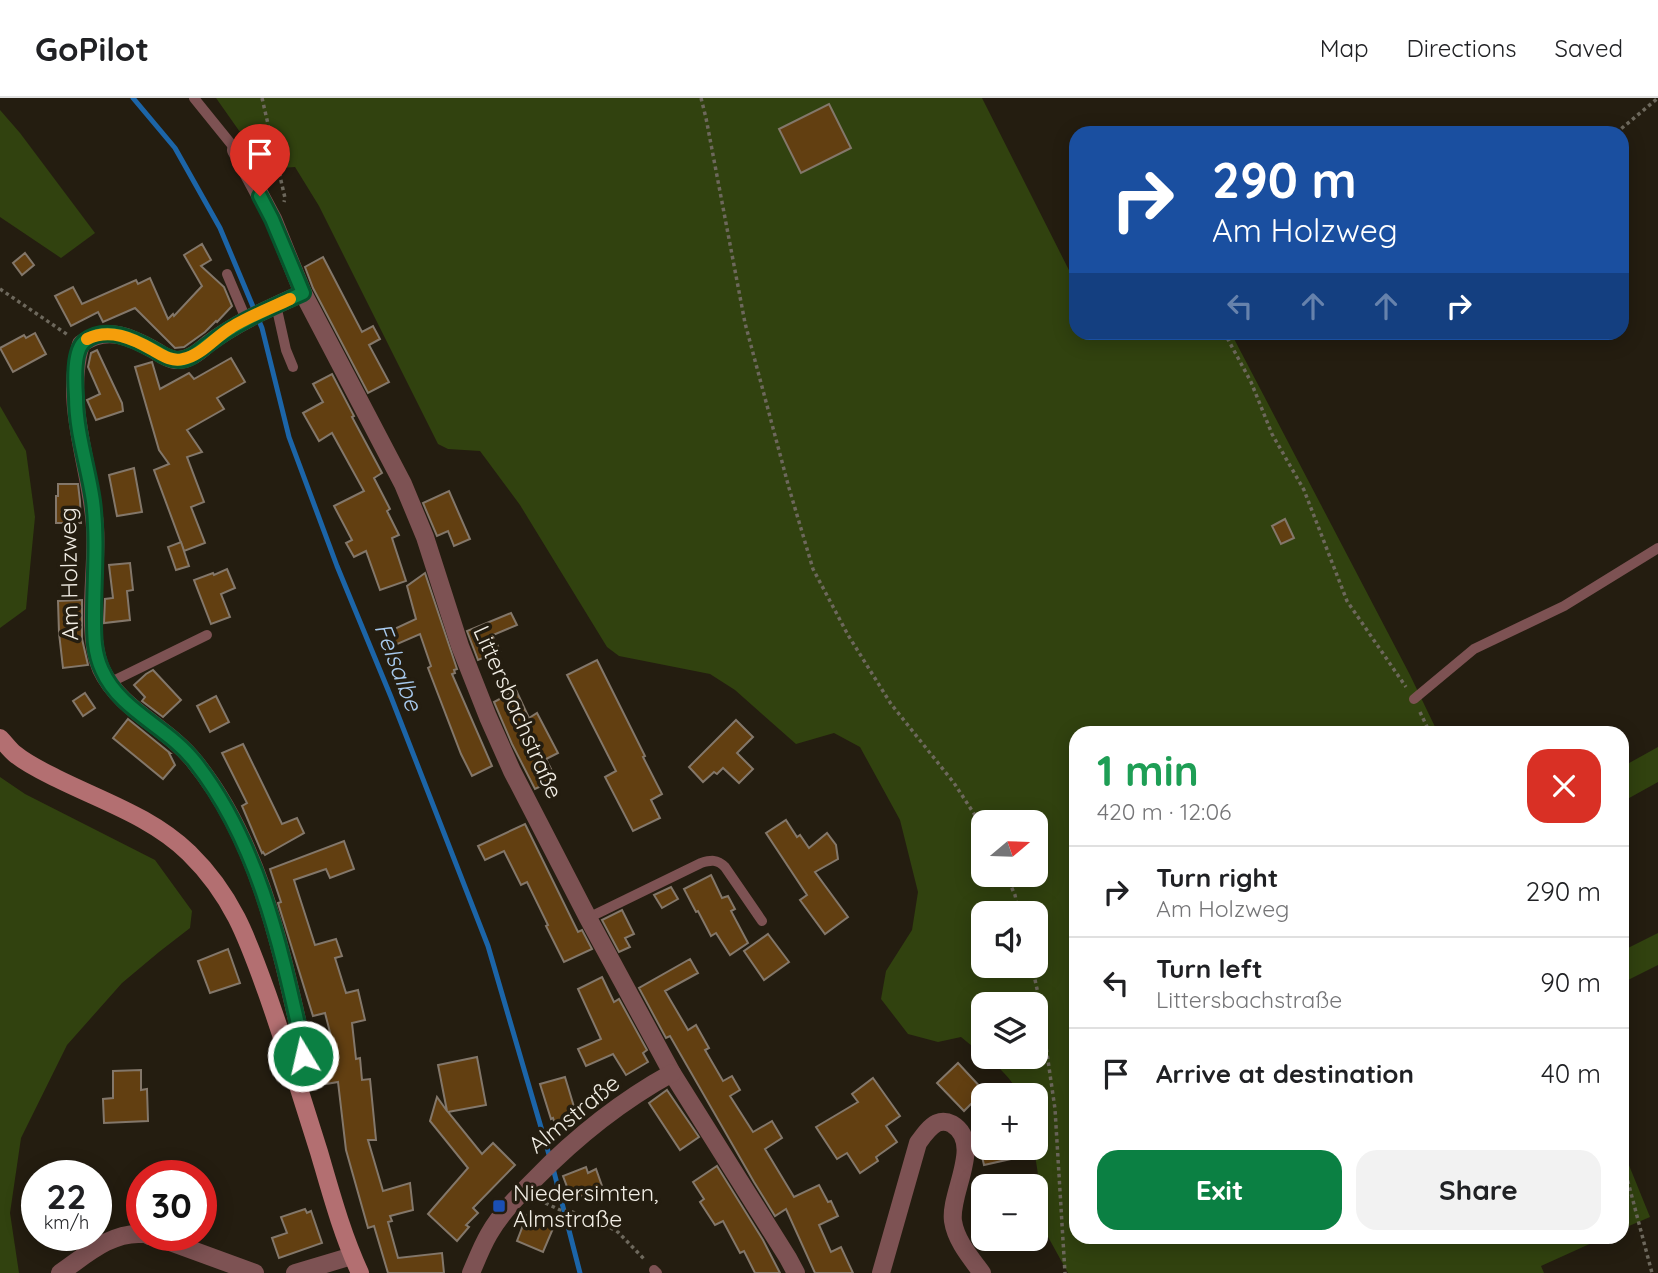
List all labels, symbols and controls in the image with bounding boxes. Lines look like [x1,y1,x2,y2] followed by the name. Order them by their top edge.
[35,28,149,69] text: GoPilot
[1320,33,1369,63] text: Map
[1407,33,1517,63] text: Directions
[1555,33,1623,63] text: Saved
[230,124,290,196] pin
[241,135,279,173] icon: arrive
[1212,149,1357,210] text: 290 m
[1097,154,1188,245] icon: right
[1212,210,1398,250] text: Am Holzweg
[1221,287,1259,325] icon: left
[1294,287,1332,325] icon: ahead
[1367,287,1405,325] icon: ahead
[1440,287,1478,325] icon: right
[53,507,84,641] street label: Am Holzweg
[368,618,430,716] water label: Felsalbe
[467,621,570,803] street label: Littersbachstraße
[1097,744,1199,797] text: 1 min
[1527,749,1601,823] button: close
[1097,797,1231,826] text: 420 m · 12:06
[971,810,1048,887] north arrow
[971,810,1048,1251] map controls
[1156,861,1278,894] text: Turn right
[1097,873,1135,911] icon: right
[1526,875,1601,908] text: 290 m
[1156,894,1289,923] text: Am Holzweg
[971,901,1048,978] button: sound
[1156,952,1263,985] text: Turn left
[1097,964,1135,1002] icon: left
[1540,966,1601,999] text: 90 m
[1156,985,1342,1014] text: Littersbachstraße
[971,992,1048,1069] button: layers
[266,1019,340,1093] position arrow
[1097,1055,1135,1093] icon: arrive
[1156,1057,1414,1090] text: Arrive at destination
[1541,1057,1601,1090] text: 40 m
[522,1068,625,1159] street label: Almstraße
[971,1083,1048,1160] button: +
[1097,1150,1342,1230] button: Exit
[1356,1150,1601,1230] button: Share
[126,1160,217,1251] speed limit sign: 30
[47,1174,86,1218] text: 22
[971,1174,1048,1251] button: −
[513,1178,659,1233] place label: Niedersimten, Almstraße
[491,1198,507,1214] marker: Niedersimten, Almstraße
[44,1211,89,1234] text: km/h

